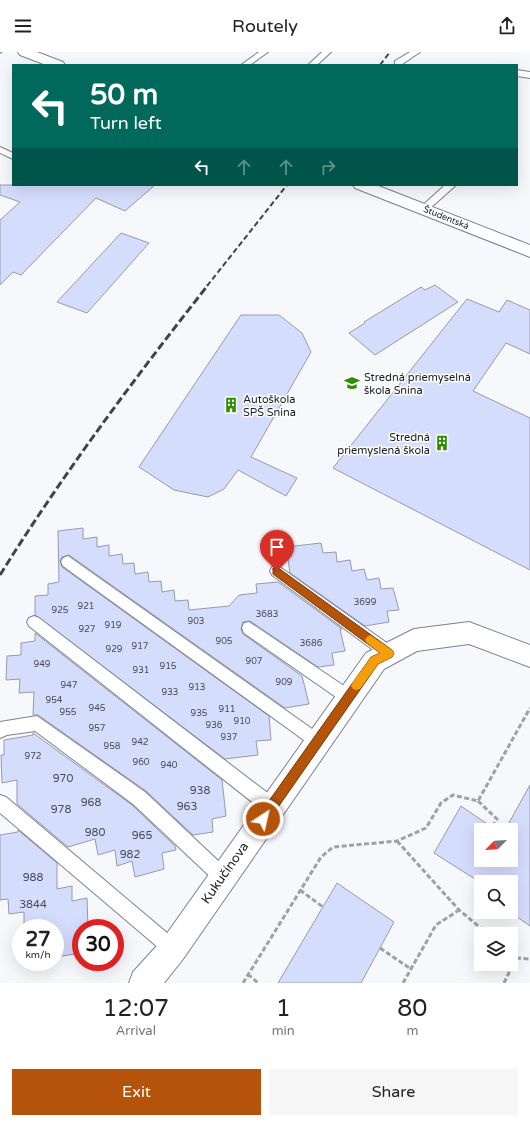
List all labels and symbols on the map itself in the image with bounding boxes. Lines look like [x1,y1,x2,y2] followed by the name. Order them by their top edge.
[422,203,471,232] street label: Študentská
[364,371,471,397] place label: Stredná priemyselná škola Snina
[343,374,361,392] school or university icon: Stredná priemyselná škola Snina
[243,393,296,419] place label: Autoškola SPŠ Snina
[222,396,240,414] building icon: Autoškola SPŠ Snina
[337,431,430,457] place label: Stredná priemyslená škola
[433,434,451,452] building icon: Stredná priemyslená škola
[260,530,294,571] pin
[354,597,377,608] house number: 3699
[78,601,94,612] house number: 921
[52,605,69,616] house number: 925
[256,609,278,620] house number: 3683
[188,616,204,627] house number: 903
[105,620,122,631] house number: 919
[79,624,96,635] house number: 927
[216,636,233,647] house number: 905
[300,638,323,649] house number: 3686
[132,641,149,652] house number: 917
[106,644,123,655] house number: 929
[246,656,263,667] house number: 907
[34,659,51,670] house number: 949
[160,661,177,672] house number: 915
[133,665,149,676] house number: 931
[276,677,293,688] house number: 909
[61,680,78,691] house number: 947
[189,682,205,693] house number: 913
[162,687,178,698] house number: 933
[46,695,63,706] house number: 954
[89,703,106,714] house number: 945
[219,704,235,715] house number: 911
[60,707,77,718] house number: 955
[191,708,208,719] house number: 935
[234,716,251,727] house number: 910
[206,720,223,731] house number: 936
[89,723,106,734] house number: 957
[221,732,238,743] house number: 937
[132,737,148,748] house number: 942
[104,741,121,752] house number: 958
[25,751,41,762] house number: 972
[133,757,150,768] house number: 960
[161,760,178,771] house number: 940
[53,772,73,785] house number: 970
[190,784,210,797] house number: 938
[81,796,101,809] house number: 968
[242,798,284,840] position arrow
[177,800,197,813] house number: 963
[51,803,71,816] house number: 978
[474,823,518,867] north arrow
[85,826,105,839] house number: 980
[132,829,152,842] house number: 965
[198,839,252,907] street label: Kukučínova
[120,848,140,861] house number: 982
[23,871,43,884] house number: 988
[19,898,47,911] house number: 3844
[72,919,124,971] speed limit sign: 30

